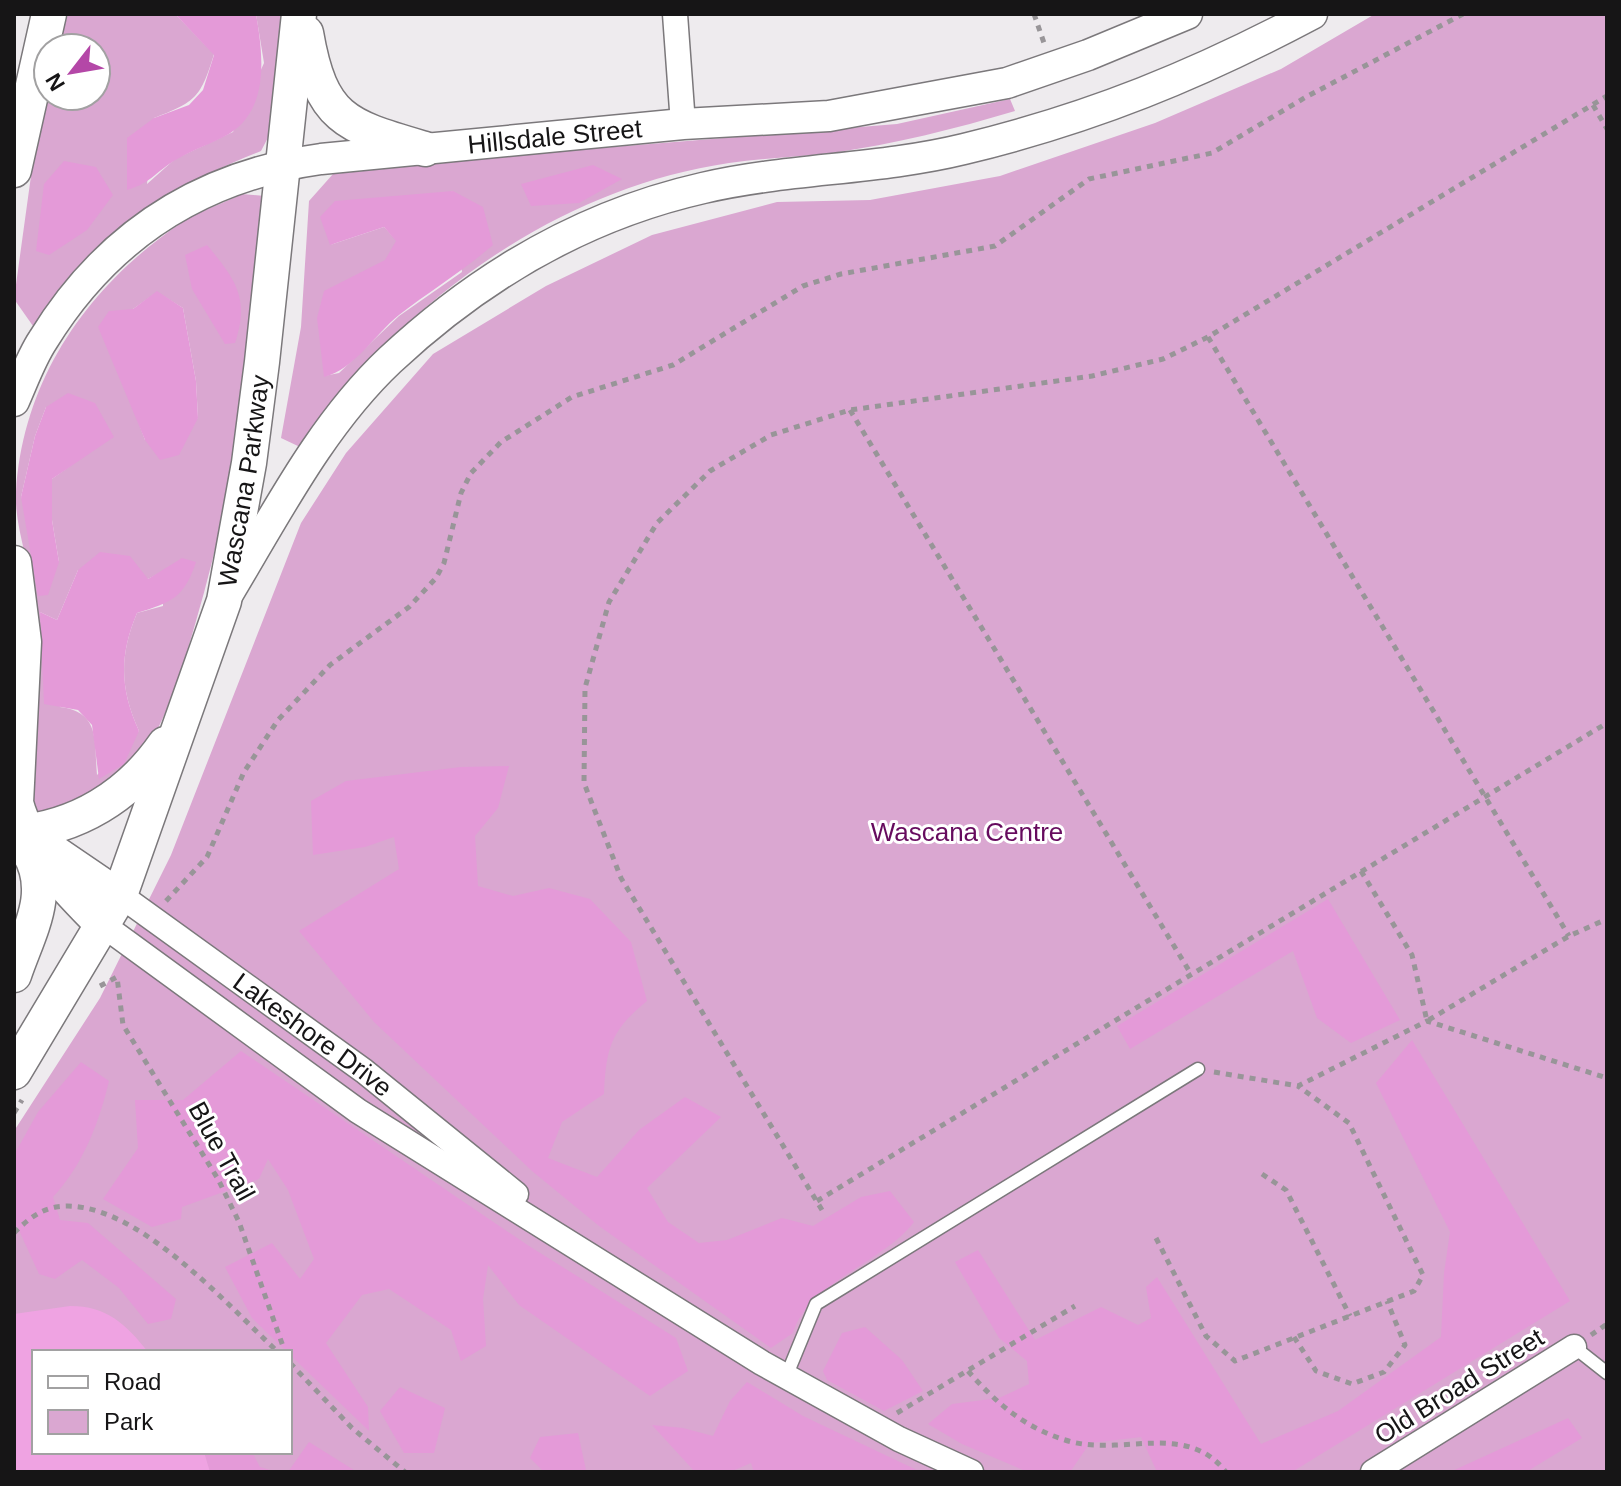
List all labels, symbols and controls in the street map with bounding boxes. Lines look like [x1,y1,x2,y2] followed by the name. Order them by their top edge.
[32,32,112,112] north arrow
[40,69,70,95] text: N
[466,113,644,160] street label: Hillsdale Street
[212,373,275,589] street label: Wascana Parkway
[871,817,1063,847] park label: Wascana Centre
[227,967,398,1103] street label: Lakeshore Drive
[183,1096,261,1206] street label: Blue Trail
[1369,1322,1550,1450] street label: Old Broad Street
[32,1350,292,1454] legend
[104,1368,161,1395] text: Road
[104,1408,154,1435] text: Park

